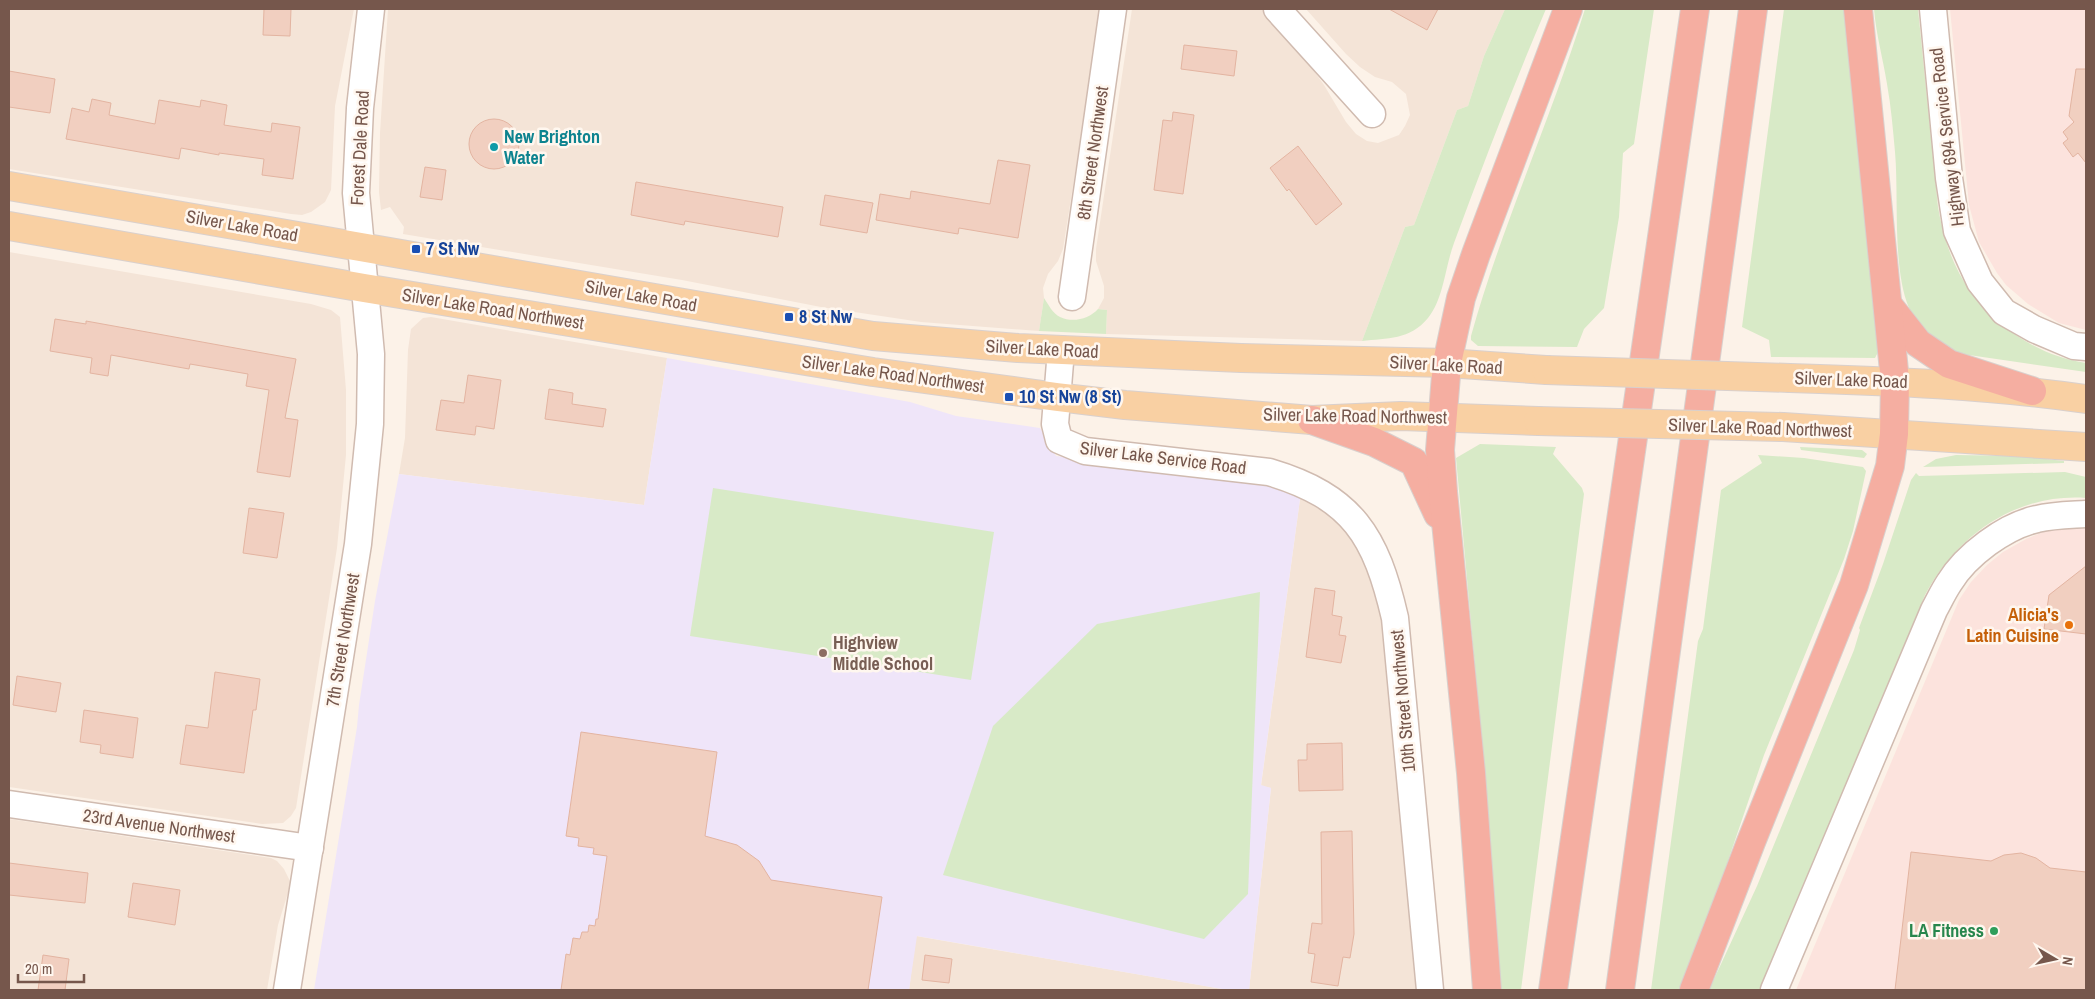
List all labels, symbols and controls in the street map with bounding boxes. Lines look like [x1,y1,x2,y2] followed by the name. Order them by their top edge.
[1923,46,1970,228] street label: Highway 694 Service Road
[1071,85,1114,221] street label: 8th Street Northwest
[344,90,375,206] street label: Forest Dale Road
[504,124,600,170] place label: New Brighton Water
[488,141,500,153] marker: New Brighton Water
[184,203,300,248] street label: Silver Lake Road
[426,236,480,261] place label: 7 St Nw
[410,243,422,255] marker: 7 St Nw
[583,273,699,318] street label: Silver Lake Road
[400,282,586,335] street label: Silver Lake Road Northwest
[799,304,853,329] place label: 8 St Nw
[783,311,795,323] marker: 8 St Nw
[985,333,1099,364] street label: Silver Lake Road
[800,348,986,399] street label: Silver Lake Road Northwest
[1389,349,1503,380] street label: Silver Lake Road
[1794,365,1908,394] street label: Silver Lake Road
[1019,384,1122,409] place label: 10 St Nw (8 St)
[1003,391,1015,403] marker: 10 St Nw (8 St)
[1263,401,1447,430] street label: Silver Lake Road Northwest
[1668,412,1852,443] street label: Silver Lake Road Northwest
[1078,435,1248,480] street label: Silver Lake Service Road
[320,572,365,708] street label: 7th Street Northwest
[1966,602,2059,648] place label: Alicia's Latin Cuisine
[2063,619,2075,631] marker: Alicia's Latin Cuisine
[1384,629,1421,773] street label: 10th Street Northwest
[833,630,933,676] place label: Highview Middle School
[817,647,829,659] marker: Highview Middle School
[81,802,237,849] street label: 23rd Avenue Northwest
[1909,918,1984,943] place label: LA Fitness
[1988,925,2000,937] marker: LA Fitness
[2030,934,2080,984] north arrow
[18,952,84,984] scale bar
[2058,956,2077,967] text: N
[25,958,52,979] text: 20 m

